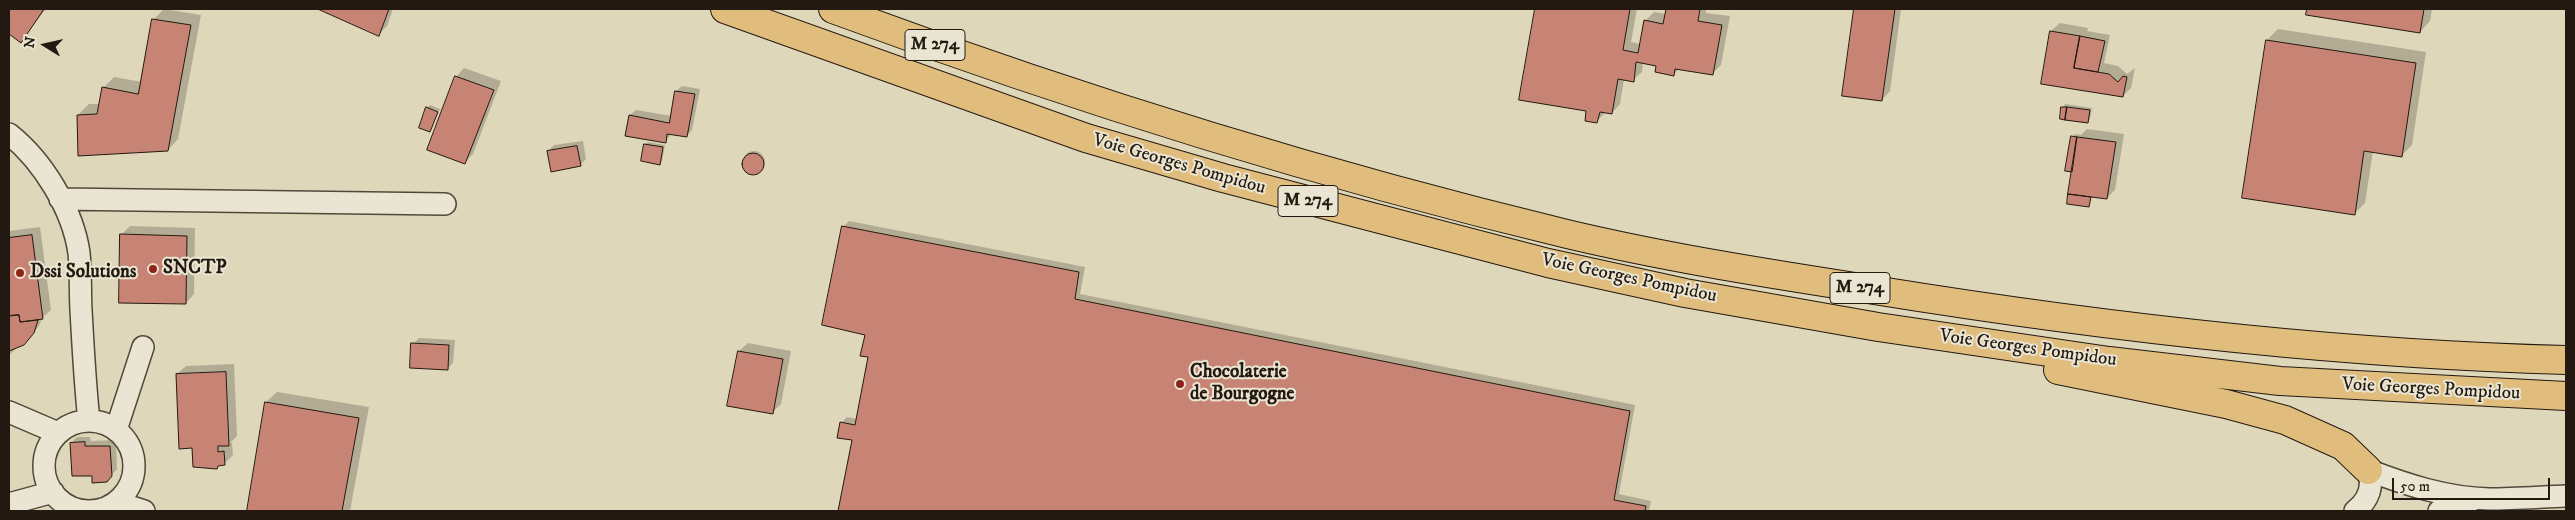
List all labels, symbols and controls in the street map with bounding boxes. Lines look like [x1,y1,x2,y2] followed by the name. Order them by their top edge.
[20,20,70,70] north arrow
[905,30,965,60] road number: M 274
[20,35,40,50] text: N
[1090,129,1268,201] street label: Voie Georges Pompidou
[1278,186,1338,217] road number: M 274
[1539,249,1719,309] street label: Voie Georges Pompidou
[163,258,226,280] place label: SNCTP
[30,262,136,284] place label: Dssi Solutions
[147,263,159,275] marker: SNCTP
[14,267,26,279] marker: Dssi Solutions
[1830,272,1890,304] road number: M 274
[1938,325,2118,373] street label: Voie Georges Pompidou
[1190,362,1294,406] place label: Chocolaterie de Bourgogne
[2341,374,2521,406] street label: Voie Georges Pompidou
[1174,378,1186,390] marker: Chocolaterie de Bourgogne
[2395,468,2552,500] scale bar
[2400,477,2430,496] text: 50 m

